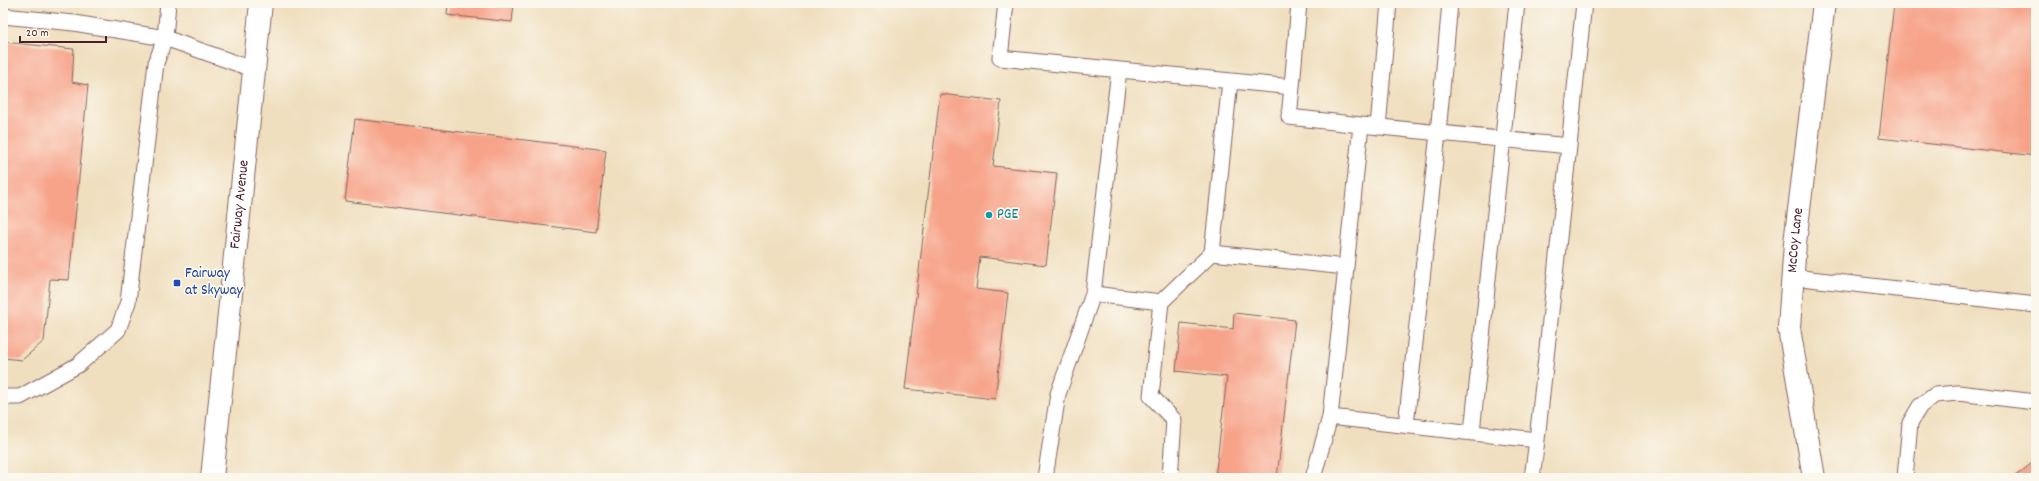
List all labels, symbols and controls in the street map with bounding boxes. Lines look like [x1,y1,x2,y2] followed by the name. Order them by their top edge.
[20,18,106,44] scale bar
[26,25,49,42] text: 20 m
[225,158,256,250] street label: Fairway Avenue
[997,204,1018,226] place label: PGE
[1782,206,1810,274] street label: McCoy Lane
[984,210,994,220] marker: PGE
[185,263,244,302] place label: Fairway at Skyway
[172,278,182,288] marker: Fairway at Skyway

